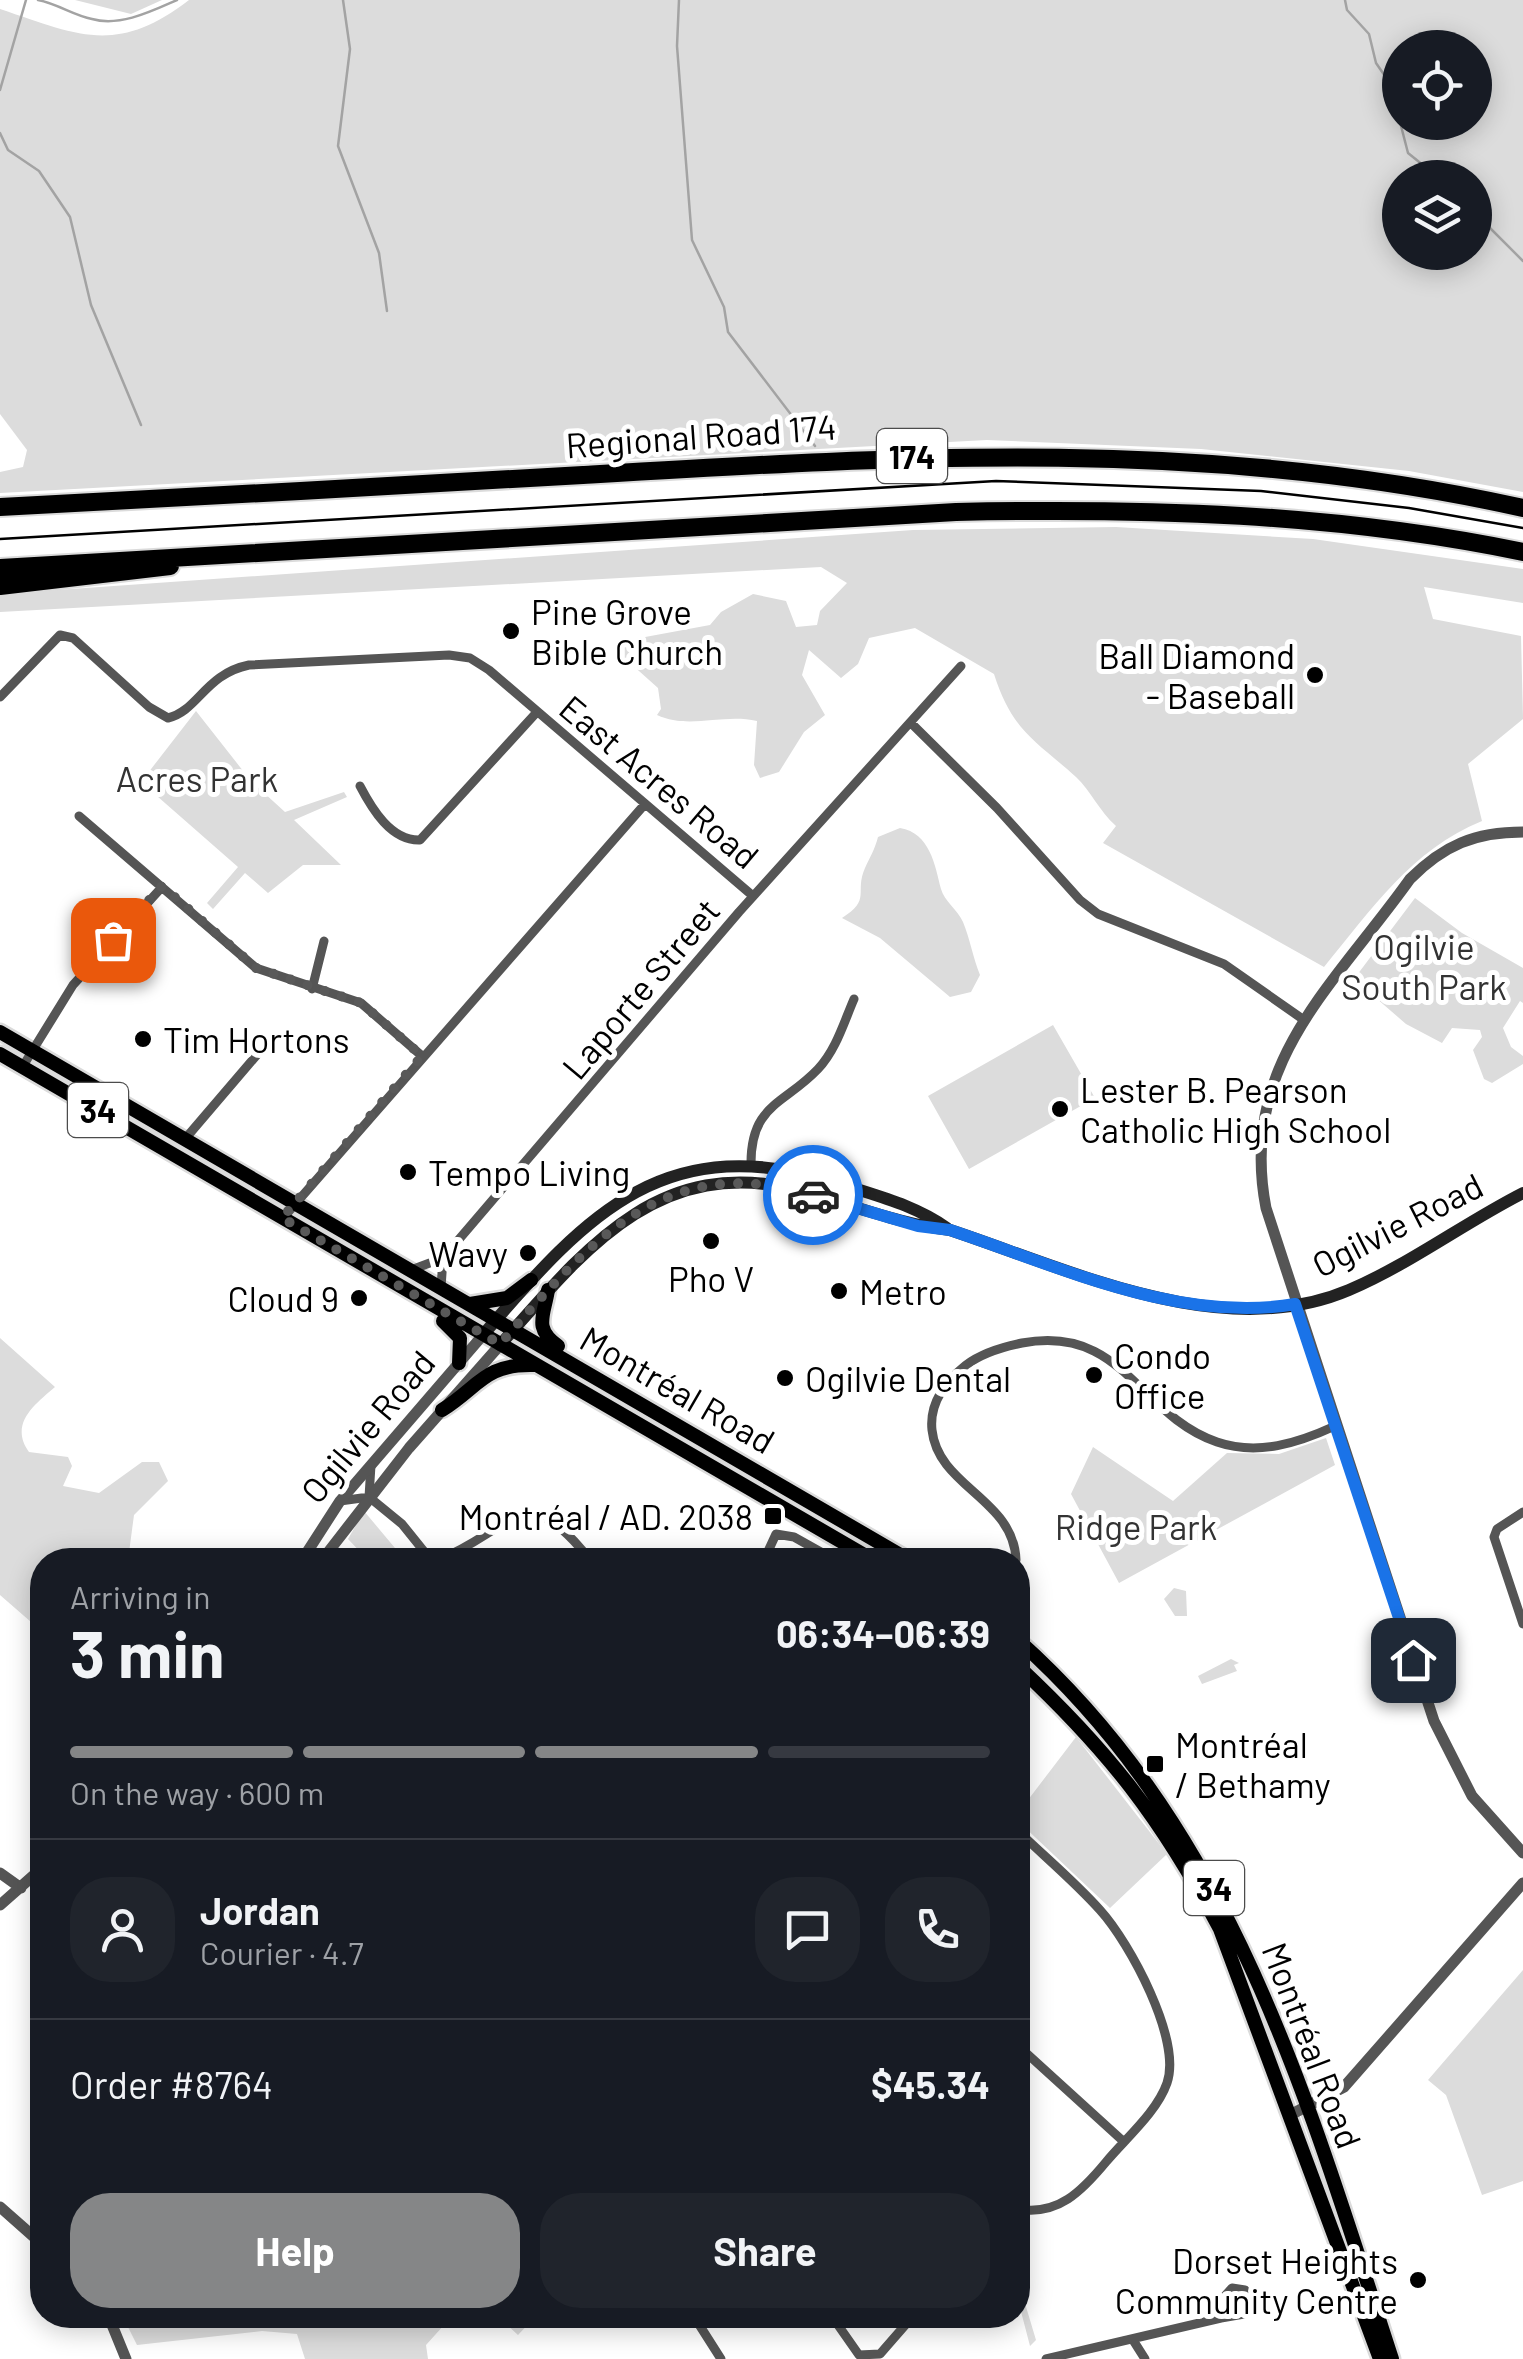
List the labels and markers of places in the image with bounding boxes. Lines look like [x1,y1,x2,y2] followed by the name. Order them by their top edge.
[531,590,723,672] place label: Pine Grove Bible Church
[500,620,522,642] marker: Pine Grove Bible Church
[1098,634,1295,716] place label: Ball Diamond - Baseball
[1304,664,1326,686] marker: Ball Diamond - Baseball
[71,898,156,983] pin
[163,1018,349,1060] place label: Tim Hortons
[132,1028,154,1050] marker: Tim Hortons
[1080,1068,1391,1150] place label: Lester B. Pearson Catholic High School
[1049,1098,1071,1120] marker: Lester B. Pearson Catholic High School
[428,1151,630,1193] place label: Tempo Living
[397,1161,419,1183] marker: Tempo Living
[700,1230,722,1252] marker: Pho V
[429,1232,508,1274] place label: Wavy
[517,1242,539,1264] marker: Wavy
[668,1257,754,1299] place label: Pho V
[859,1270,947,1312] place label: Metro
[228,1277,339,1319] place label: Cloud 9
[828,1280,850,1302] marker: Metro
[348,1287,370,1309] marker: Cloud 9
[1114,1334,1211,1416] place label: Condo Office
[805,1357,1011,1399] place label: Ogilvie Dental
[1083,1364,1105,1386] marker: Condo Office
[774,1367,796,1389] marker: Ogilvie Dental
[458,1495,753,1537] place label: Montréal / AD. 2038
[762,1505,784,1527] marker: Montréal / AD. 2038
[1371,1618,1456,1703] pin
[1175,1723,1331,1805] place label: Montréal / Bethamy
[1144,1753,1166,1775] marker: Montréal / Bethamy
[1115,2239,1398,2321] place label: Dorset Heights Community Centre
[1407,2269,1429,2291] marker: Dorset Heights Community Centre

